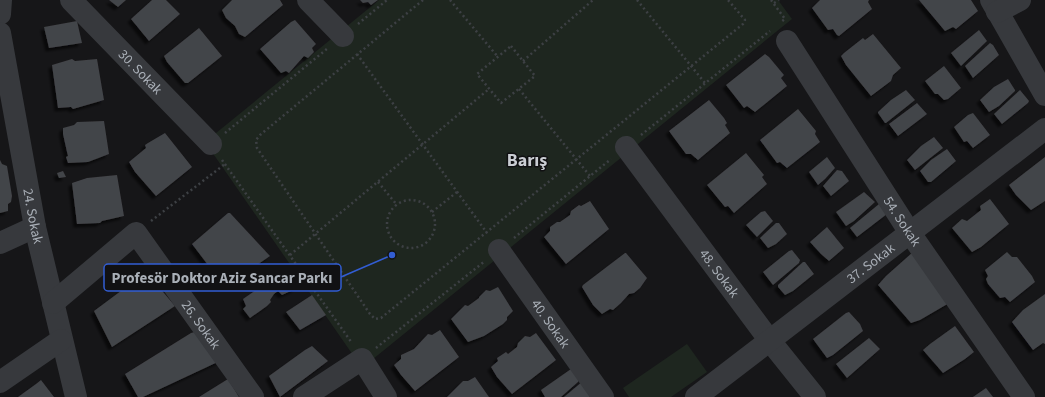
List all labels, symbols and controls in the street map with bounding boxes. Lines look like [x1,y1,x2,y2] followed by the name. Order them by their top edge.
[113,45,167,100] street label: 30. Sokak
[507,148,547,173] district label: Barış
[17,187,48,246] street label: 24. Sokak
[878,193,925,251] street label: 54. Sokak
[843,239,899,289] street label: 37. Sokak
[694,245,744,302] street label: 48. Sokak
[104,264,341,291] callout: Profesör Doktor Aziz Sancar Parkı
[112,268,332,289] text: Profesör Doktor Aziz Sancar Parkı
[526,295,575,353] street label: 40. Sokak
[176,296,225,354] street label: 26. Sokak

